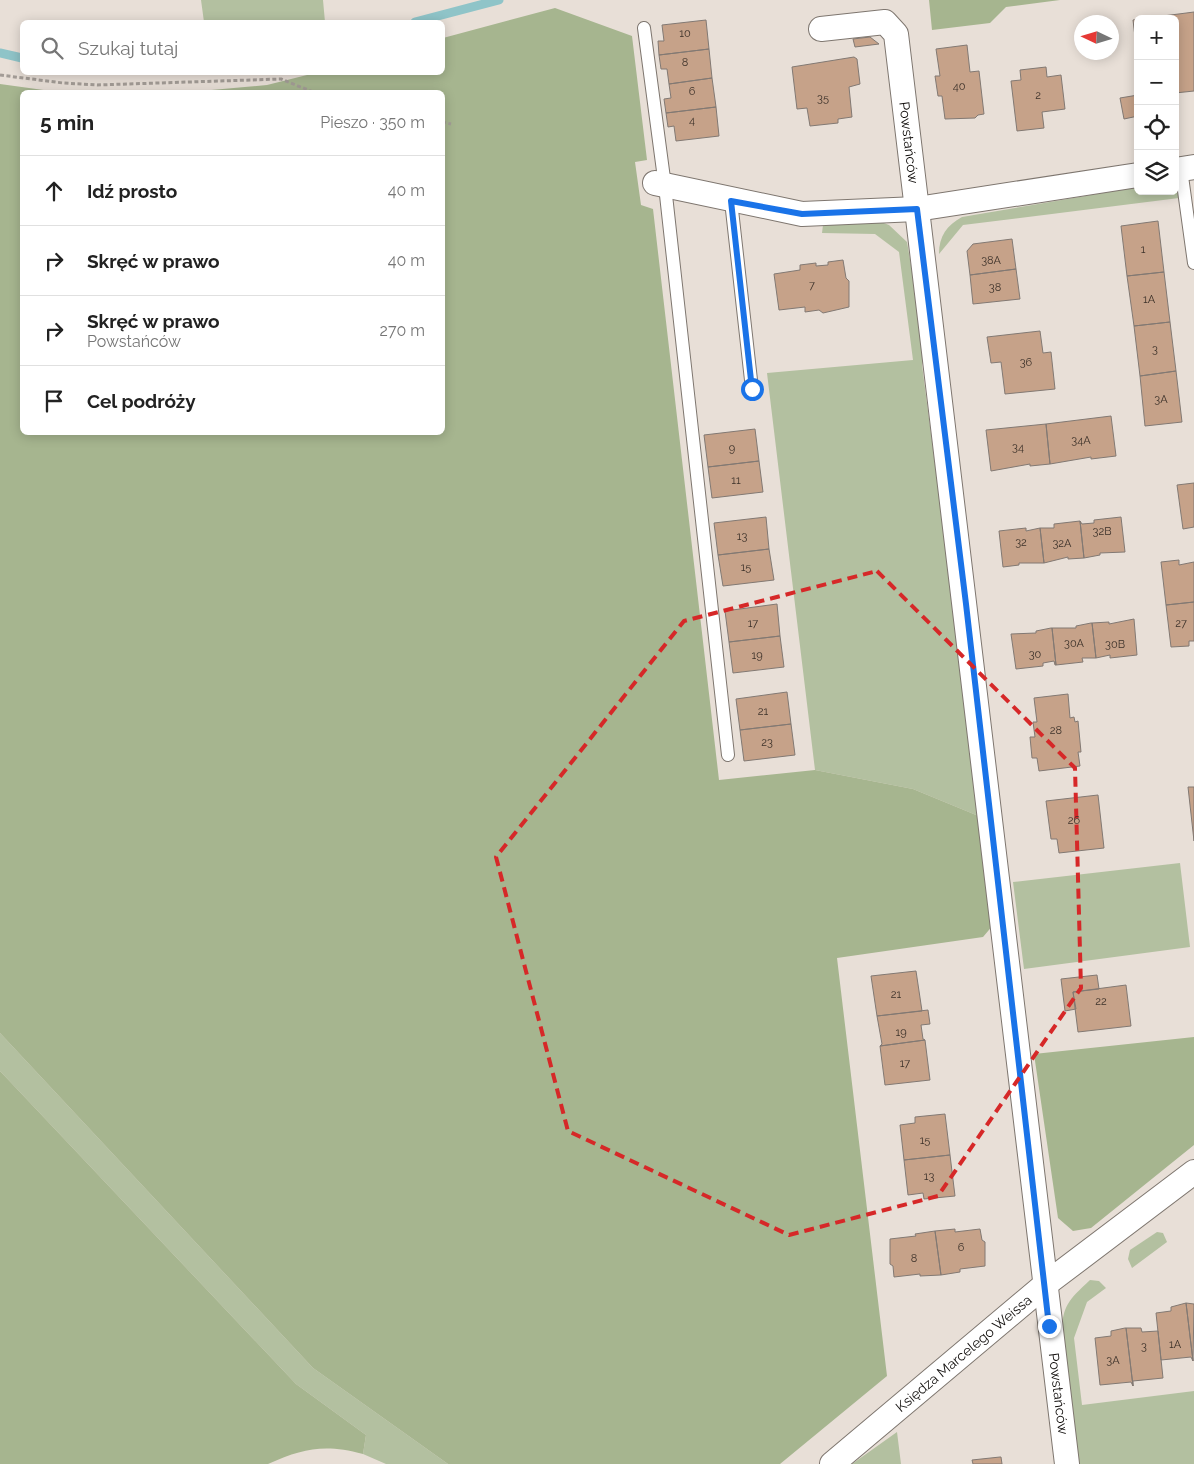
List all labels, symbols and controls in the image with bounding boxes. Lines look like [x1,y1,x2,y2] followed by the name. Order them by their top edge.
[1074,15,1119,60] north arrow
[1134,15,1179,195] map controls
[1134,15,1179,60] button: +
[20,20,445,75] search box
[679,27,691,40] house number: 10
[38,34,66,62] icon: search
[78,37,178,59] text: Szukaj tutaj
[682,56,688,69] house number: 8
[1134,60,1179,105] button: −
[953,80,966,93] house number: 40
[689,85,696,98] house number: 6
[1035,89,1041,102] house number: 2
[817,92,829,105] house number: 35
[896,101,922,185] street label: Powstańców
[1134,105,1179,150] button: locate
[40,110,94,135] text: 5 min
[320,113,425,132] text: Pieszo · 350 m
[689,114,695,127] house number: 4
[1134,150,1179,195] button: layers
[40,177,68,205] icon: ahead
[87,180,177,202] text: Idź prosto
[388,181,425,200] text: 40 m
[1141,243,1146,256] house number: 1
[40,247,68,275] icon: right
[87,250,220,272] text: Skręć w prawo
[388,251,425,270] text: 40 m
[981,254,1001,267] house number: 38A
[809,279,815,292] house number: 7
[989,281,1001,294] house number: 38
[1143,293,1156,306] house number: 1A
[87,310,220,332] text: Skręć w prawo
[40,317,68,345] icon: right
[380,321,425,340] text: 270 m
[87,332,181,351] text: Powstańców
[1152,343,1158,356] house number: 3
[1020,356,1033,369] house number: 36
[741,378,764,401] route start
[40,387,68,415] icon: arrive
[87,390,196,412] text: Cel podróży
[1154,393,1168,406] house number: 3A
[1071,434,1091,447] house number: 34A
[1012,441,1024,454] house number: 34
[729,442,735,455] house number: 9
[731,474,741,487] house number: 11
[1093,525,1111,538] house number: 32B
[737,530,747,543] house number: 13
[1015,536,1027,549] house number: 32
[1052,537,1072,550] house number: 32A
[741,561,751,574] house number: 15
[748,617,758,630] house number: 17
[1175,617,1187,630] house number: 27
[1064,637,1084,650] house number: 30A
[1105,638,1125,651] house number: 30B
[1029,648,1042,661] house number: 30
[751,649,763,662] house number: 19
[758,705,769,718] house number: 21
[1050,724,1062,737] house number: 28
[761,736,773,749] house number: 23
[1068,814,1081,827] house number: 26
[891,988,902,1001] house number: 21
[1095,995,1107,1008] house number: 22
[895,1026,907,1039] house number: 19
[900,1057,910,1070] house number: 17
[920,1134,930,1147] house number: 15
[924,1170,934,1183] house number: 13
[958,1241,965,1254] house number: 6
[911,1252,917,1265] house number: 8
[892,1292,1035,1415] street label: Księdza Marcelego Weissa
[1038,1315,1061,1338] route end
[1169,1338,1182,1351] house number: 1A
[1141,1340,1147,1353] house number: 3
[1046,1352,1071,1436] street label: Powstańców
[1106,1354,1120,1367] house number: 3A

